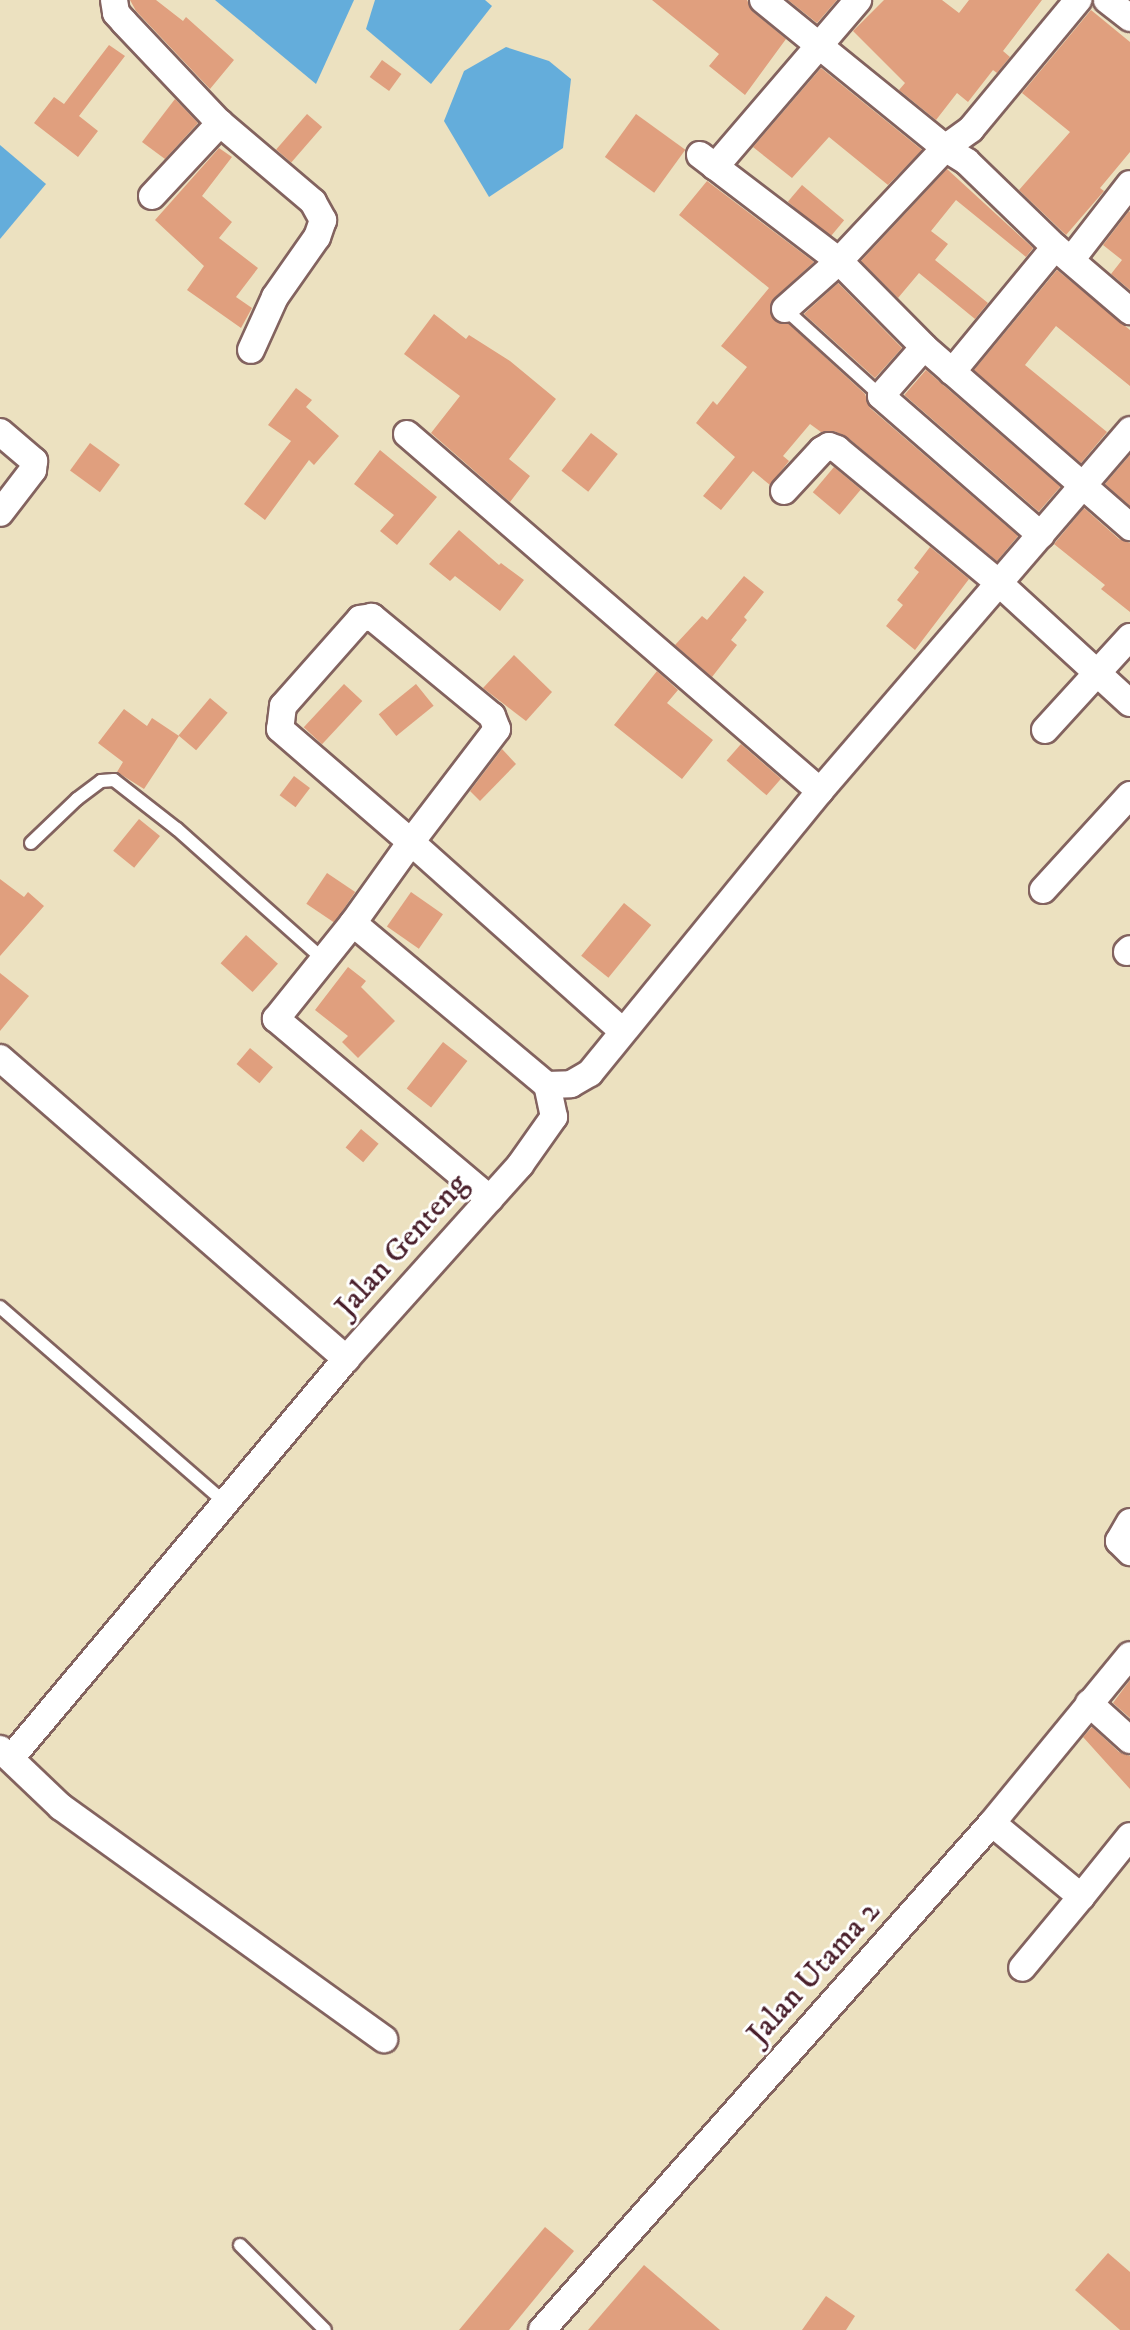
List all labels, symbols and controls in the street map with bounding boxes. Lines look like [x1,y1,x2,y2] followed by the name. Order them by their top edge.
[327,1166,477,1326] street label: Jalan Genteng
[739,1893,889,2053] street label: Jalan Utama 2

